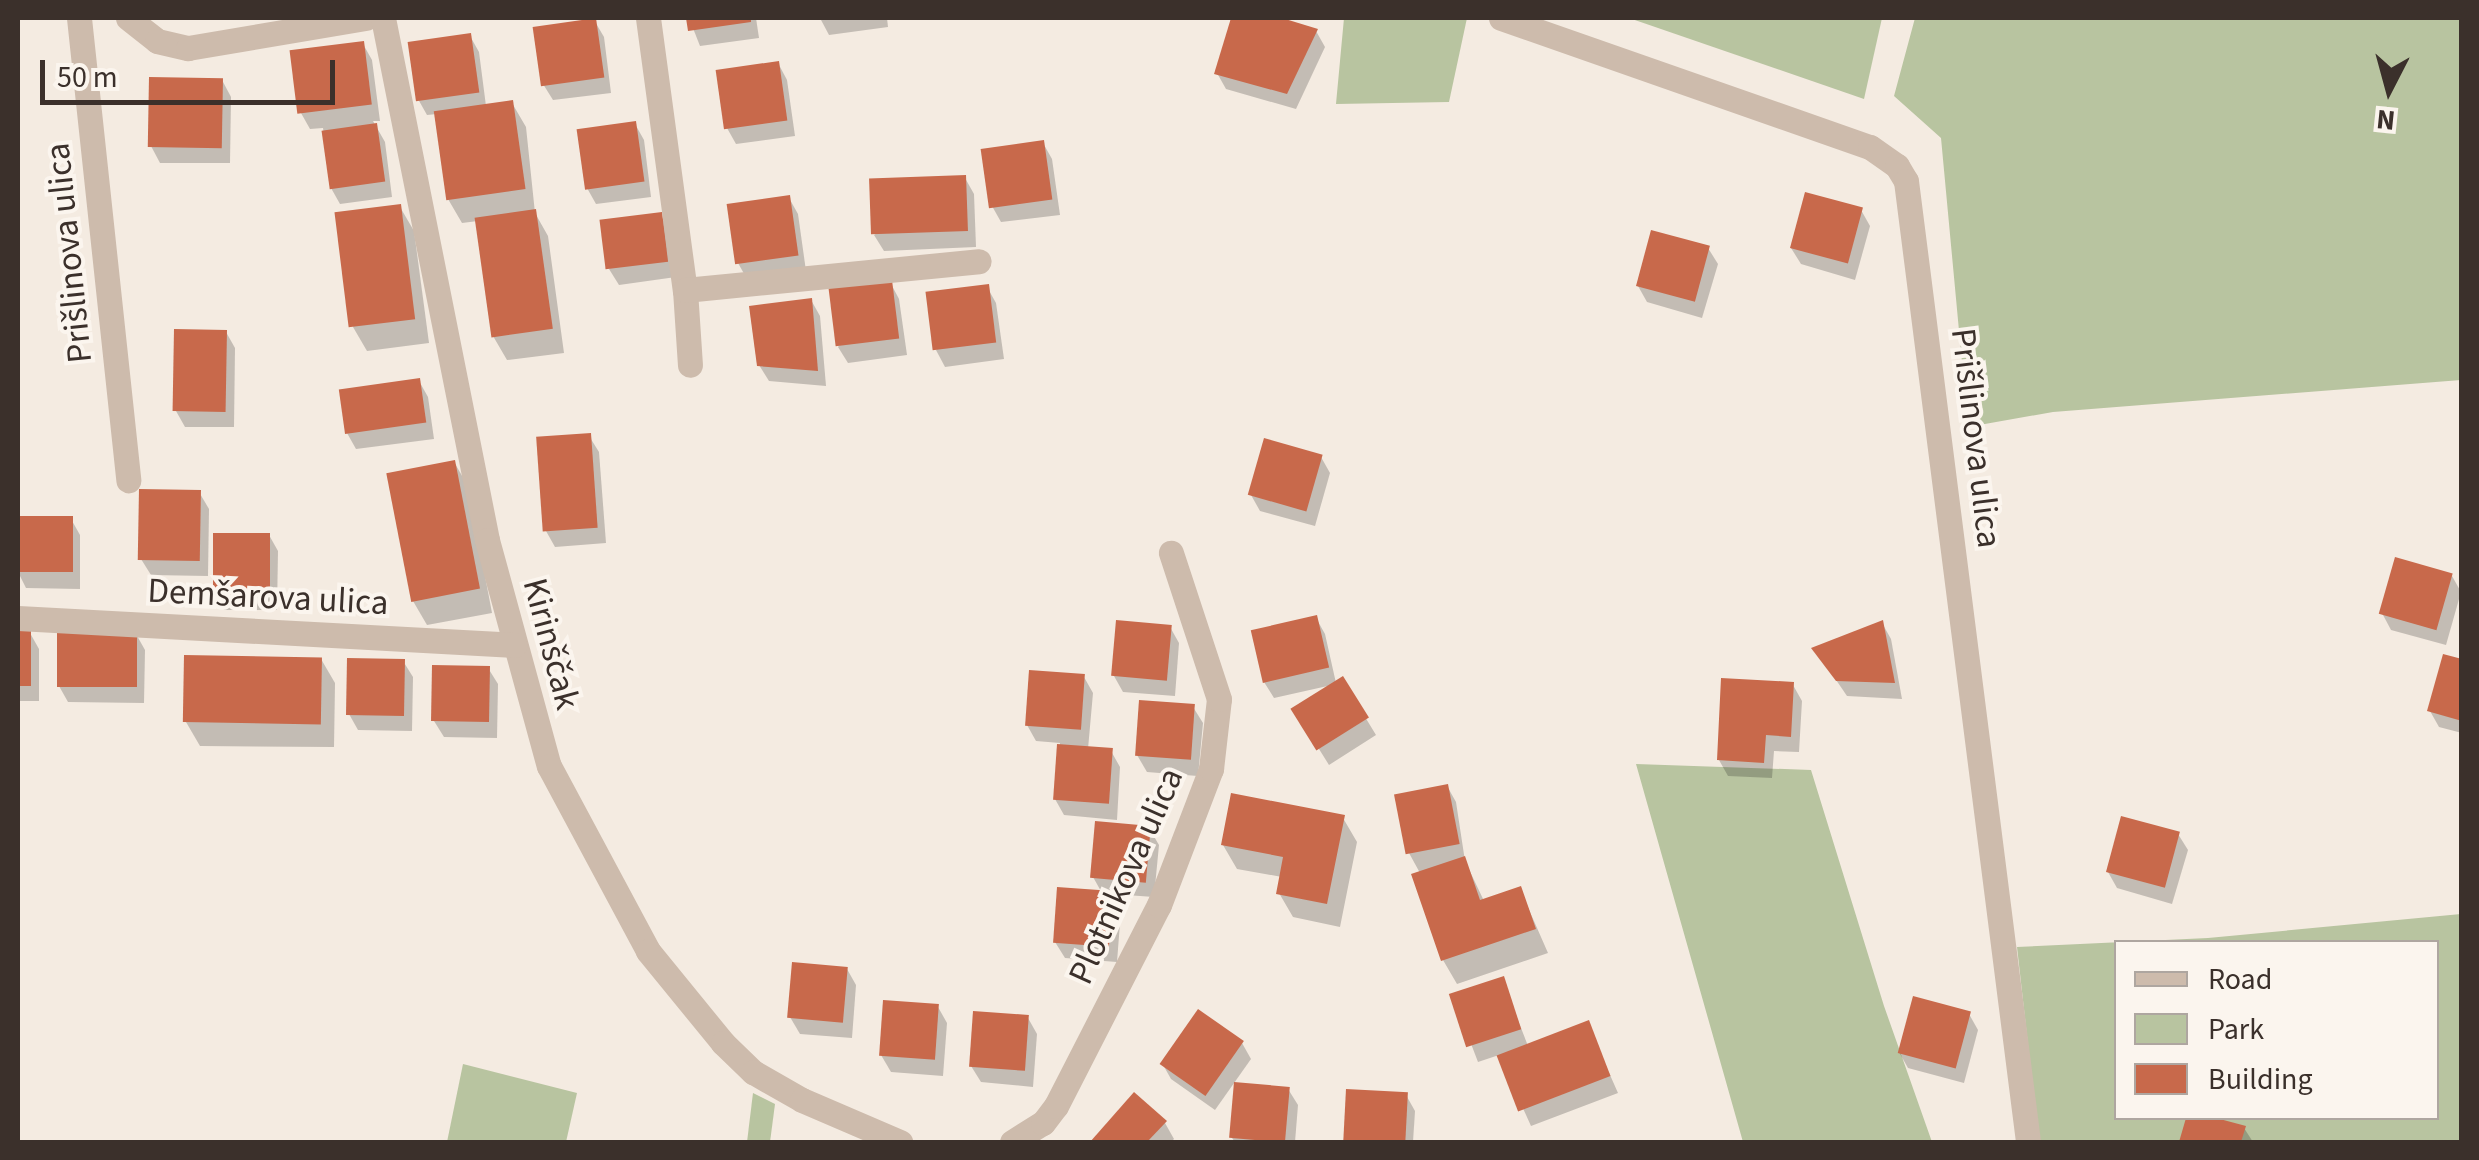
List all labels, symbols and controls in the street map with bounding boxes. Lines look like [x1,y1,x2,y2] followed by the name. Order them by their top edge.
[45,40,340,102] scale bar
[2339,40,2439,140] north arrow
[57,56,118,99] text: 50 m
[2375,99,2397,141] text: N
[37,141,101,365] street label: Prišlinova ulica
[1942,326,2010,550] street label: Prišlinova ulica
[147,570,389,624] street label: Demšarova ulica
[513,574,589,714] street label: Kirinščak
[1060,761,1192,991] street label: Plotnikova ulica
[2114,940,2439,1120] legend
[2208,958,2272,1001] text: Road
[2208,1008,2264,1051] text: Park
[2208,1058,2313,1101] text: Building

